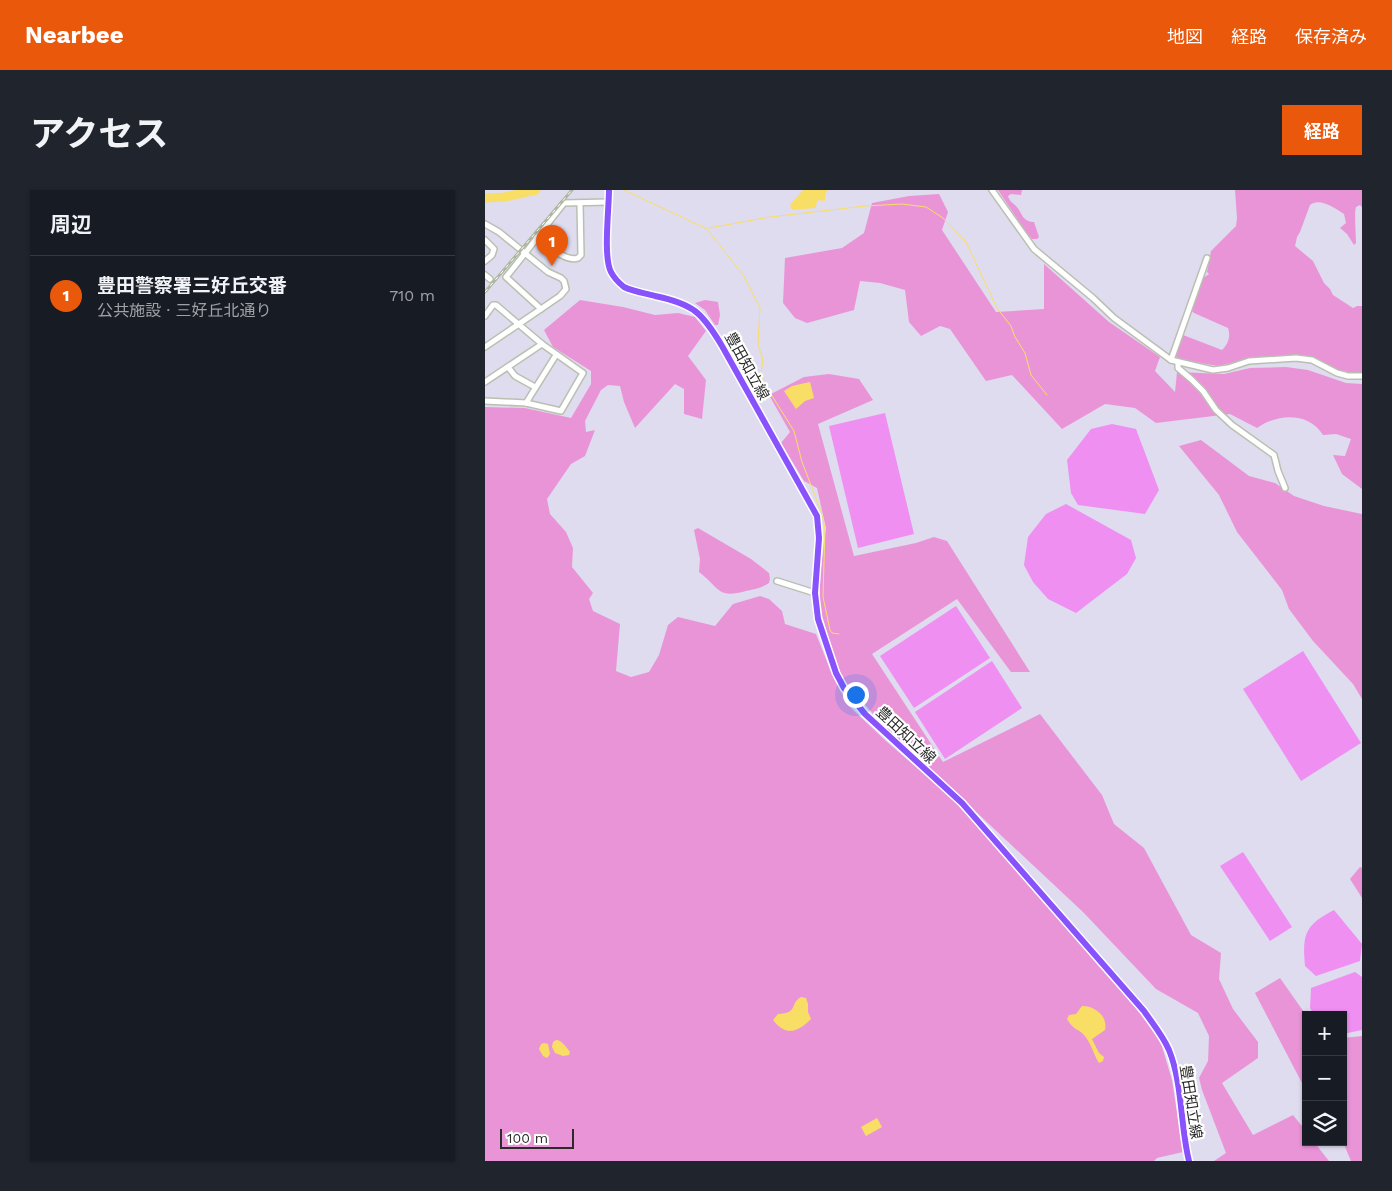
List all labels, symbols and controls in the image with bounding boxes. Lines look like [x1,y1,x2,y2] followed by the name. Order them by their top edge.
[25,21,124,49] text: Nearbee
[1167,26,1203,47] text: 地図
[1231,26,1267,47] text: 経路
[1295,26,1367,47] text: 保存済み
[1282,105,1362,155] button: 経路
[30,113,168,155] text: アクセス
[50,212,92,237] text: 周辺
[536,225,568,266] pin: 1
[97,274,287,297] text: 豊田警察署三好丘交番
[63,286,69,305] text: 1
[389,286,435,305] text: 710 m
[97,301,272,320] text: 公共施設 · 三好丘北通り
[721,329,773,403] street label: 豊田知立線
[843,682,869,708] your location
[872,703,940,767] street label: 豊田知立線
[1302,1011,1347,1146] map controls
[1302,1011,1347,1056] button: +
[1302,1056,1347,1101] button: −
[1176,1064,1206,1140] street label: 豊田知立線
[1302,1101,1347,1146] button: layers
[500,1126,574,1149] scale bar
[507,1130,548,1146] text: 100 m

